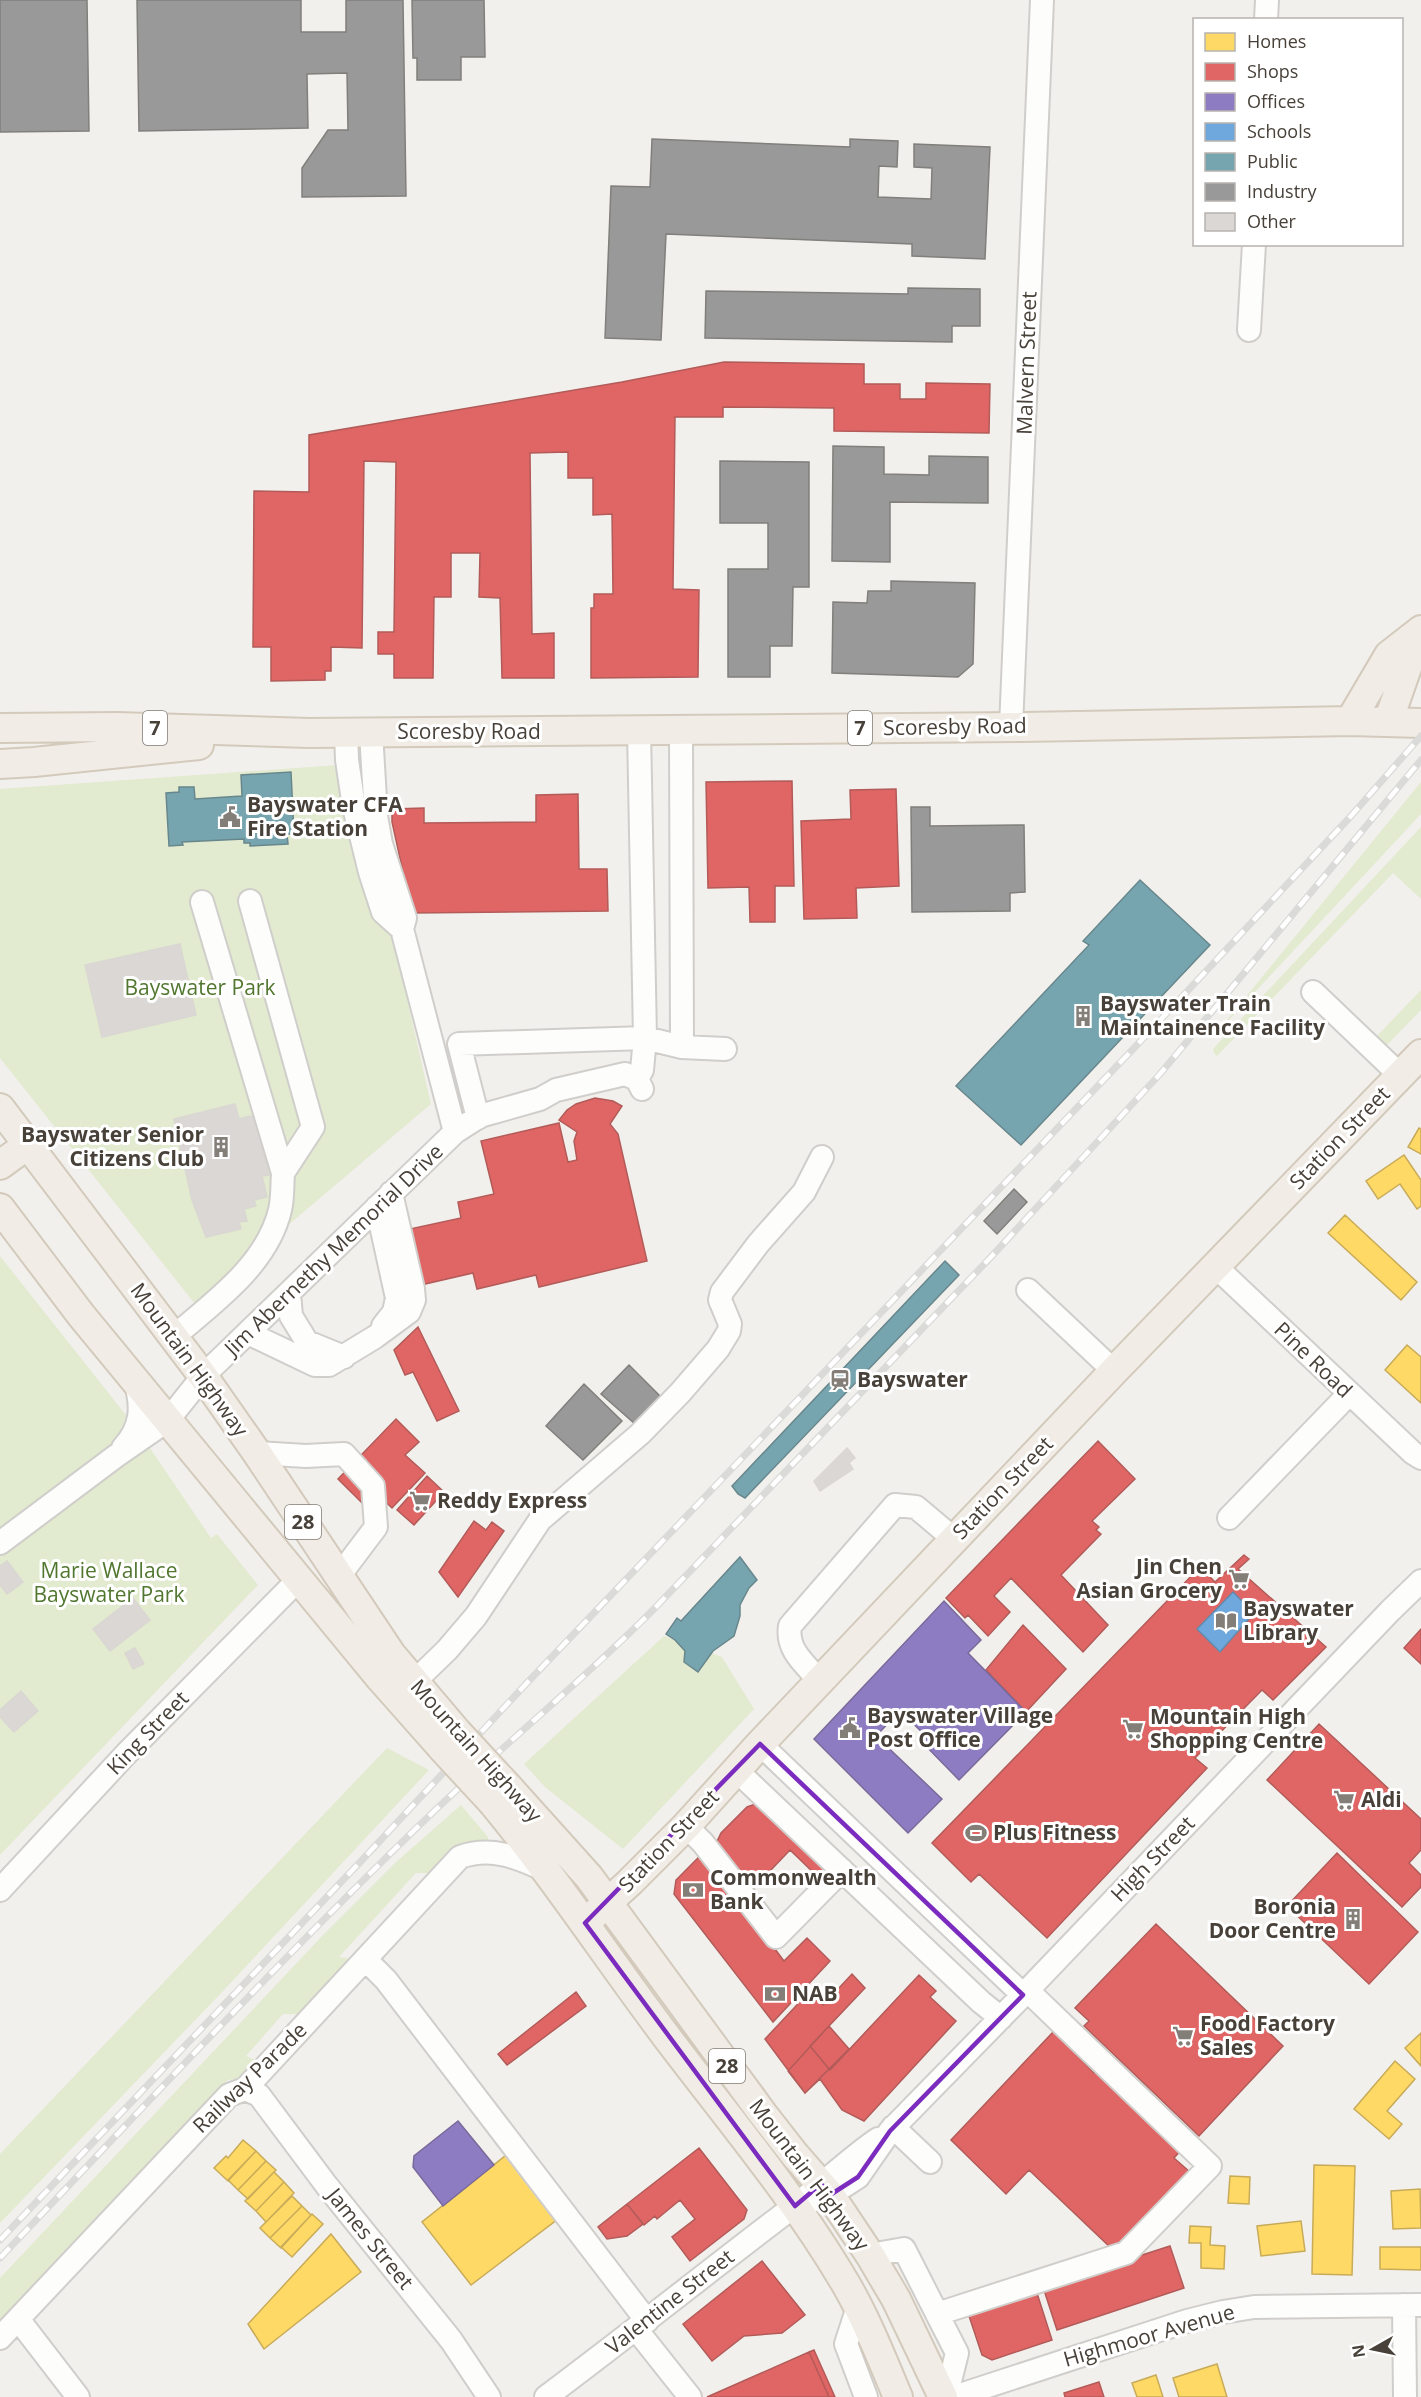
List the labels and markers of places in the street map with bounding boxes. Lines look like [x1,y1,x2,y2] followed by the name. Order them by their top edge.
[247,790,403,842] place label: Bayswater CFA Fire Station
[218,805,242,829] public building icon: Bayswater CFA Fire Station
[1100,989,1325,1041] place label: Bayswater Train Maintainence Facility
[1071,1004,1095,1028] building icon: Bayswater Train Maintainence Facility
[21,1120,204,1172] place label: Bayswater Senior Citizens Club
[209,1135,233,1159] building icon: Bayswater Senior Citizens Club
[857,1365,968,1393] place label: Bayswater
[828,1368,852,1392] station icon: Bayswater
[437,1486,587,1514] place label: Reddy Express
[408,1489,432,1513] supermarket icon: Reddy Express
[1076,1552,1222,1604] place label: Jin Chen Asian Grocery
[1227,1567,1251,1591] supermarket icon: Jin Chen Asian Grocery
[1243,1594,1354,1646] place label: Bayswater Library
[1214,1609,1238,1633] library icon: Bayswater Library
[867,1701,1053,1753] place label: Bayswater Village Post Office
[1150,1702,1323,1754] place label: Mountain High Shopping Centre
[838,1716,862,1740] public building icon: Bayswater Village Post Office
[1121,1717,1145,1741] supermarket icon: Mountain High Shopping Centre
[1361,1785,1402,1813] place label: Aldi
[1332,1788,1356,1812] supermarket icon: Aldi
[993,1818,1116,1846] place label: Plus Fitness
[964,1821,988,1845] sports icon: Plus Fitness
[710,1863,877,1915] place label: Commonwealth Bank
[681,1878,705,1902] bank icon: Commonwealth Bank
[1209,1892,1336,1944] place label: Boronia Door Centre
[1341,1907,1365,1931] building icon: Boronia Door Centre
[792,1979,838,2007] place label: NAB
[763,1982,787,2006] bank icon: NAB
[1200,2009,1335,2061] place label: Food Factory Sales
[1171,2024,1195,2048] supermarket icon: Food Factory Sales

